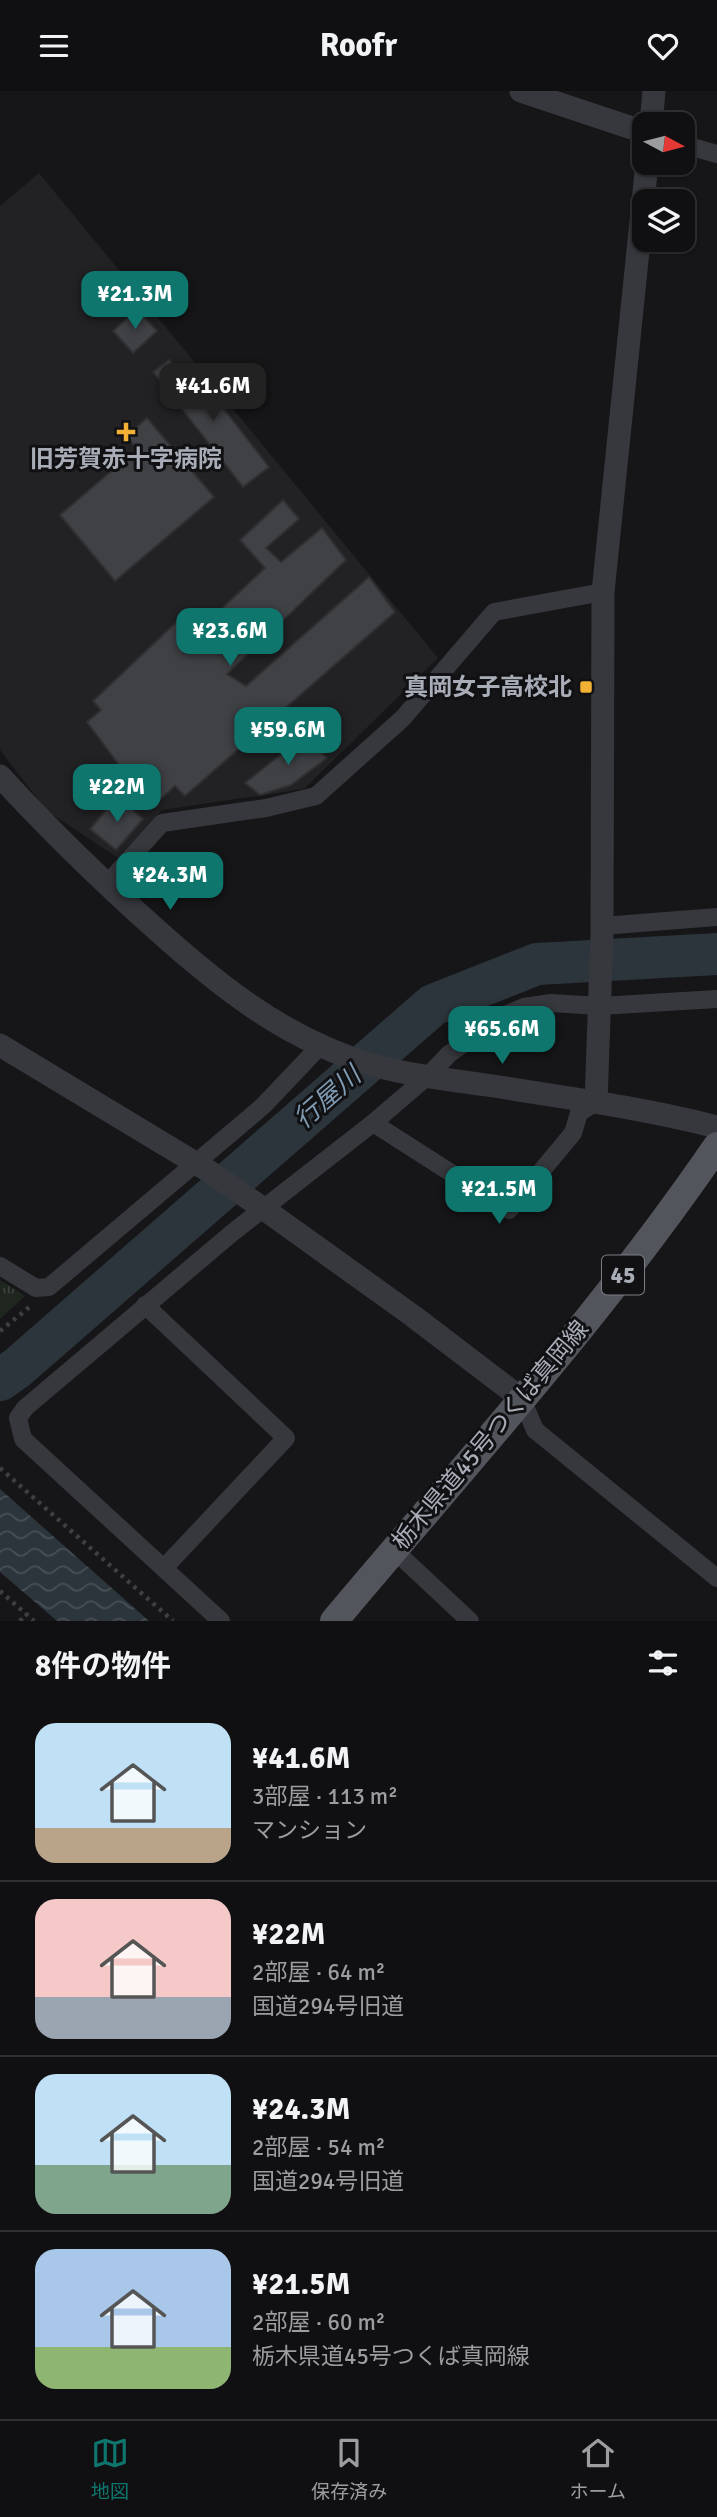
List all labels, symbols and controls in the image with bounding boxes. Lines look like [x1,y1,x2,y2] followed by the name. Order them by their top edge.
[320,26,397,65] text: Roofr
[35,27,73,65] icon: menu
[644,27,682,65] icon: heart
[632,112,695,175] north arrow
[632,112,695,252] map controls
[632,189,695,252] button: layers
[78,271,192,331] pin: ¥21.3M
[97,279,173,308] text: ¥21.3M
[156,363,270,423] pin: ¥41.6M
[175,371,251,400] text: ¥41.6M
[116,422,136,442] marker: 旧芳賀赤十字病院
[30,444,222,474] place label: 旧芳賀赤十字病院
[173,609,287,668] pin: ¥23.6M
[192,616,268,645] text: ¥23.6M
[404,672,572,702] place label: 真岡女子高校北
[578,679,594,695] marker: 真岡女子高校北
[231,707,345,767] pin: ¥59.6M
[250,715,326,744] text: ¥59.6M
[76,765,158,824] pin: ¥22M
[89,772,145,801] text: ¥22M
[113,853,227,912] pin: ¥24.3M
[132,860,208,889] text: ¥24.3M
[445,1007,559,1066] pin: ¥65.6M
[464,1014,540,1043] text: ¥65.6M
[288,1058,370,1135] water label: 行屋川
[442,1167,556,1226] pin: ¥21.5M
[461,1174,537,1203] text: ¥21.5M
[602,1255,644,1295] road number: 45
[385,1314,595,1556] street label: 栃木県道45号つくば真岡線
[644,1644,682,1682] icon: filters
[35,1648,171,1685] text: 8件の物件
[252,1740,350,1777] text: ¥41.6M
[91,1751,175,1835] icon: home
[252,1782,398,1811] text: 3部屋 · 113 m²
[252,1816,367,1845] text: マンション
[252,1916,326,1953] text: ¥22M
[91,1927,175,2011] icon: home
[252,1958,385,1987] text: 2部屋 · 64 m²
[252,1992,404,2021] text: 国道294号旧道
[252,2091,350,2128] text: ¥24.3M
[91,2102,175,2186] icon: home
[252,2133,385,2162] text: 2部屋 · 54 m²
[252,2167,404,2196] text: 国道294号旧道
[252,2266,350,2303] text: ¥21.5M
[91,2277,175,2361] icon: home
[252,2308,385,2337] text: 2部屋 · 60 m²
[252,2342,530,2371] text: 栃木県道45号つくば真岡線
[91,2434,129,2504] tab: 地図
[311,2434,387,2504] tab: 保存済み
[569,2434,626,2504] tab: ホーム

